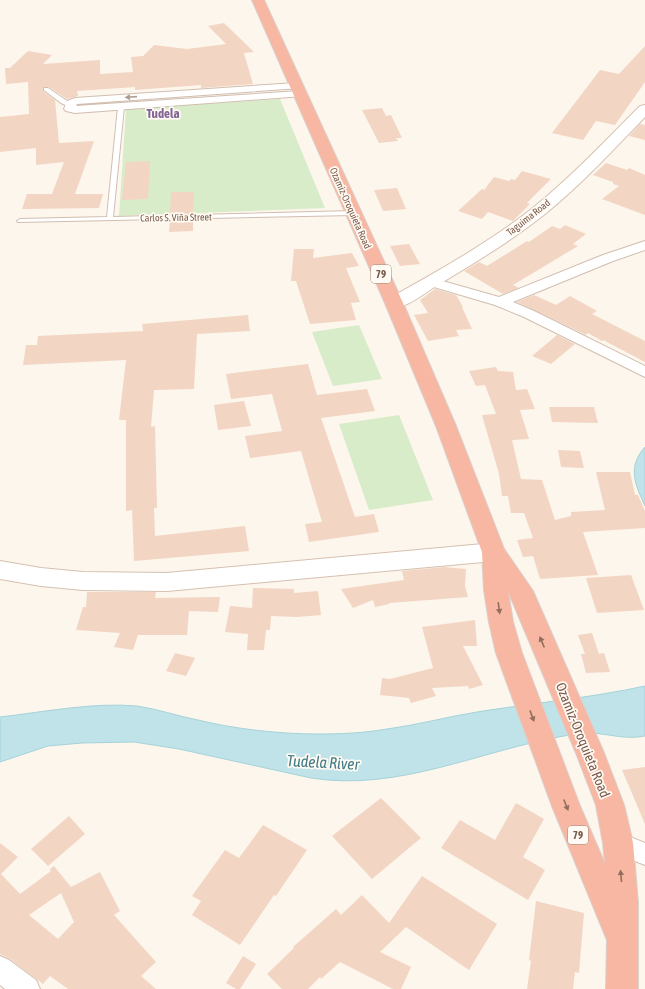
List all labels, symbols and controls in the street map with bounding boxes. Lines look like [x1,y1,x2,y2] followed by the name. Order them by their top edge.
[125,94,137,101] one-way arrow
[147,106,179,121] district label: Tudela
[328,166,373,251] street label: Ozamiz-Oroquieta Road
[504,197,552,238] street label: Taguima Road
[140,211,212,224] street label: Carlos S. Viña Street
[371,265,391,283] road number: 79
[496,602,502,614] one-way arrow
[539,635,545,647] one-way arrow
[553,680,613,800] street label: Ozamiz-Oroquieta Road
[530,711,536,723] one-way arrow
[286,751,361,773] water label: Tudela River
[563,800,569,811] one-way arrow
[568,826,588,844] road number: 79
[618,870,625,882] one-way arrow

